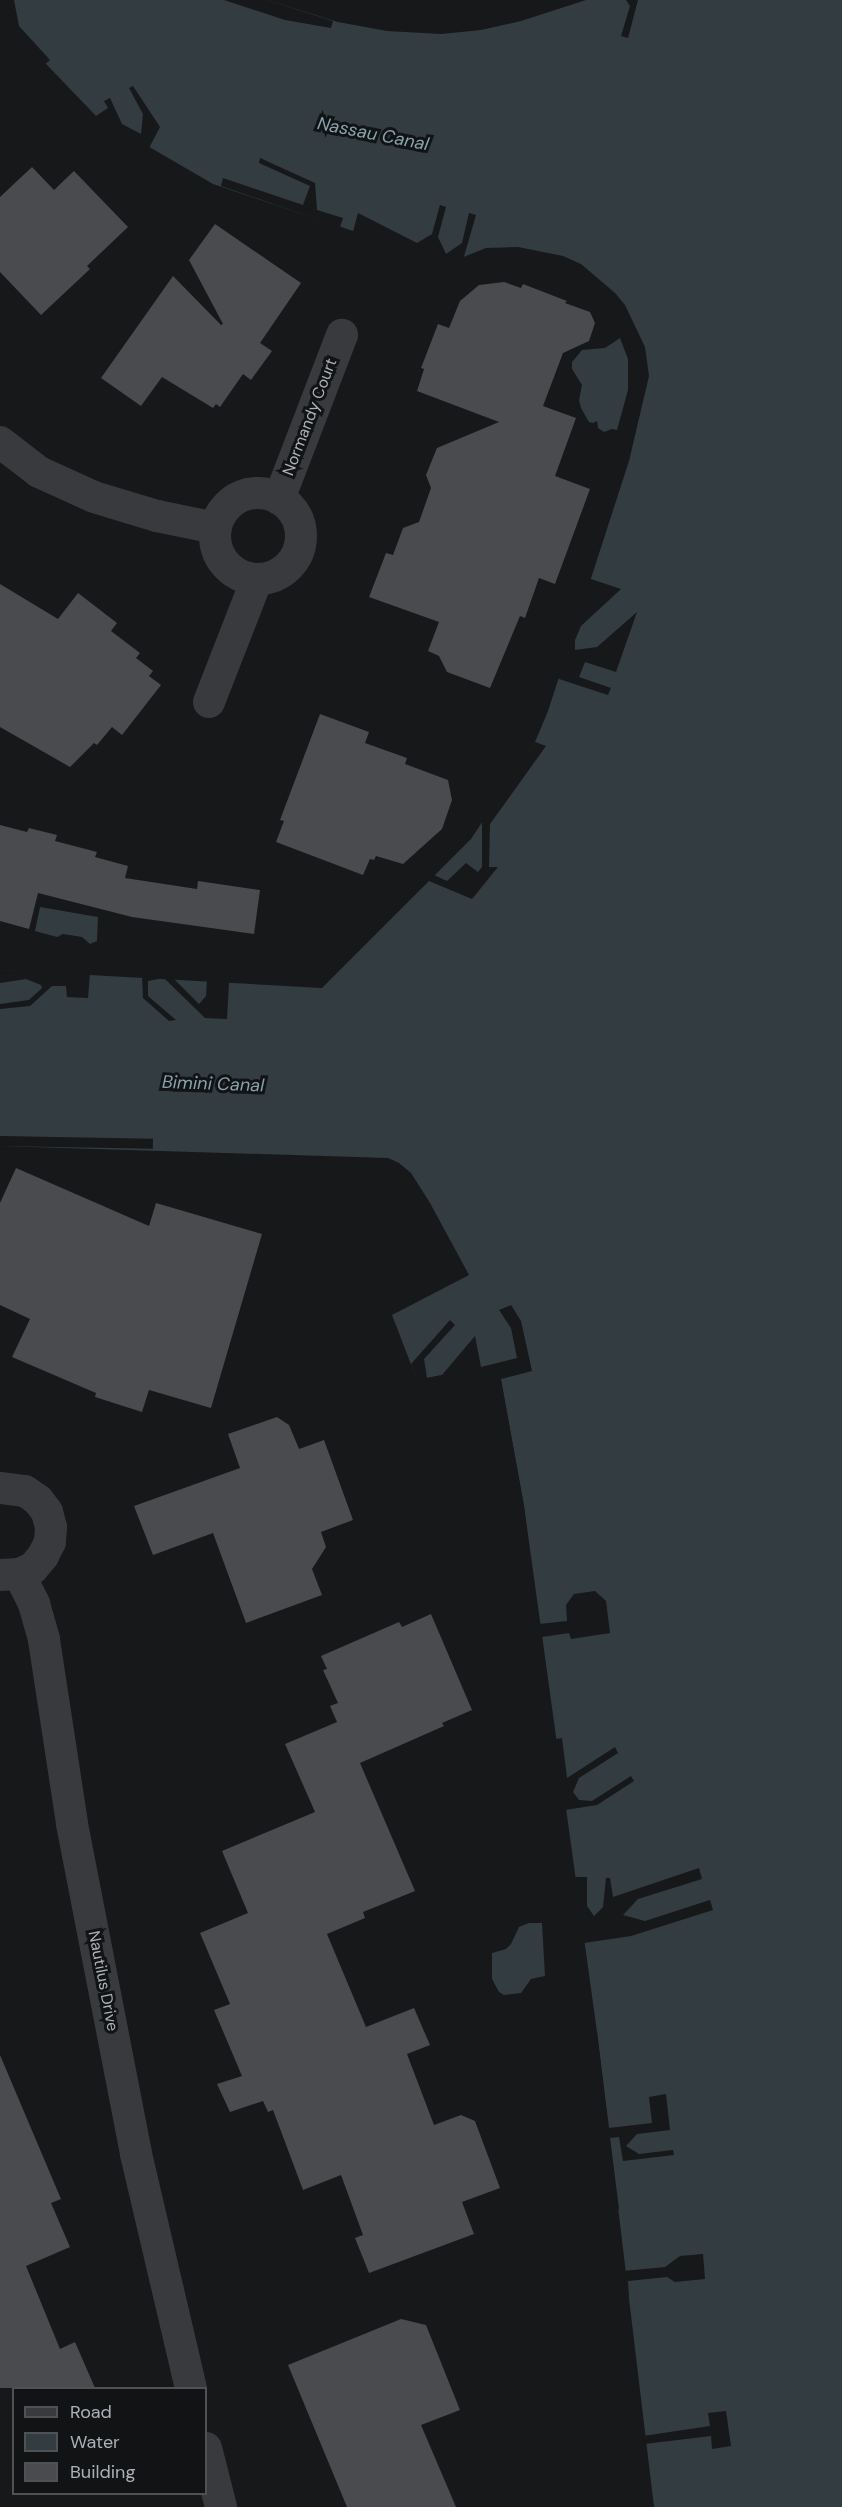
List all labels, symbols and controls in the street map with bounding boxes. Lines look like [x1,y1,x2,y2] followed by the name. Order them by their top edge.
[315,113,431,155] water label: Nassau Canal
[279,356,341,478] street label: Normandy Court
[161,1071,265,1097] water label: Bimini Canal
[84,1929,122,2033] street label: Nautilus Drive
[12,2387,207,2495] legend
[70,2400,112,2424] text: Road
[70,2430,120,2454] text: Water
[70,2460,135,2484] text: Building

